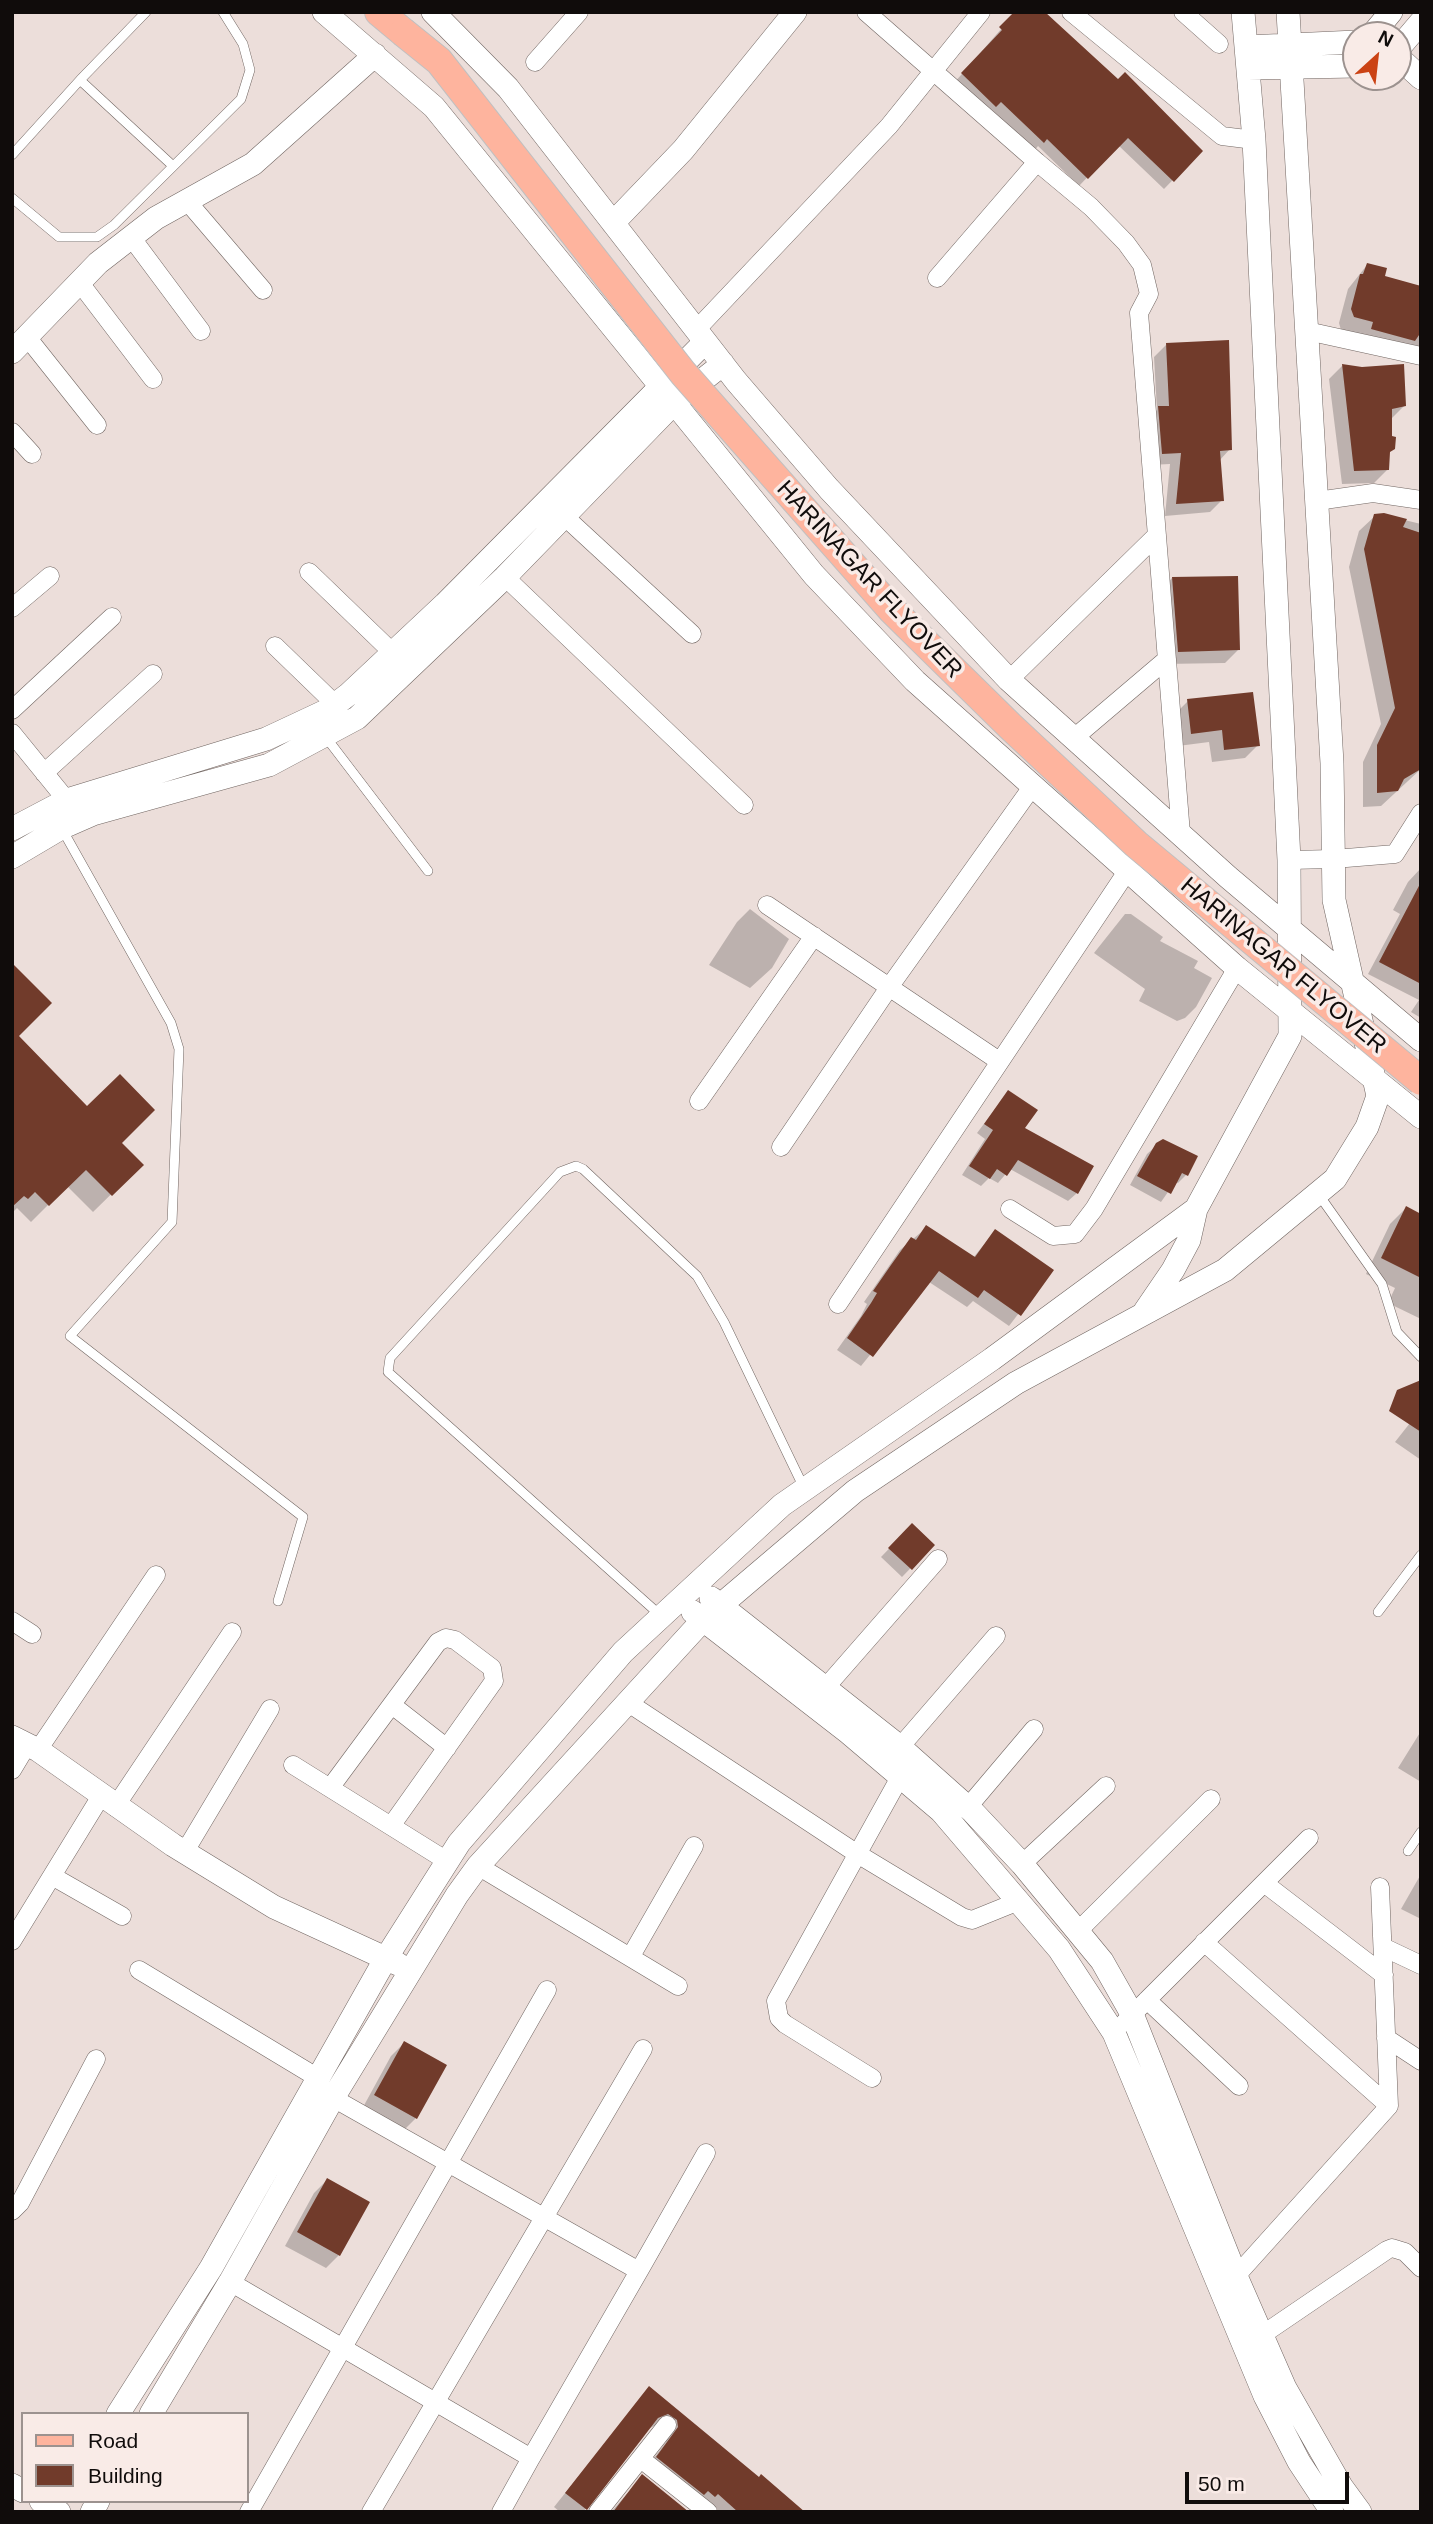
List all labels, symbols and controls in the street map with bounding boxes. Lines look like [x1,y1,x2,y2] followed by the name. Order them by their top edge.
[1342,21,1412,91] north arrow
[1375,26,1397,51] text: N
[770,475,968,685] street label: HARINAGAR FLYOVER
[1174,872,1392,1060] street label: HARINAGAR FLYOVER
[21,2412,248,2503] legend
[88,2429,138,2452] text: Road
[1188,2458,1352,2502] scale bar
[88,2464,163,2487] text: Building
[1198,2472,1245,2495] text: 50 m

